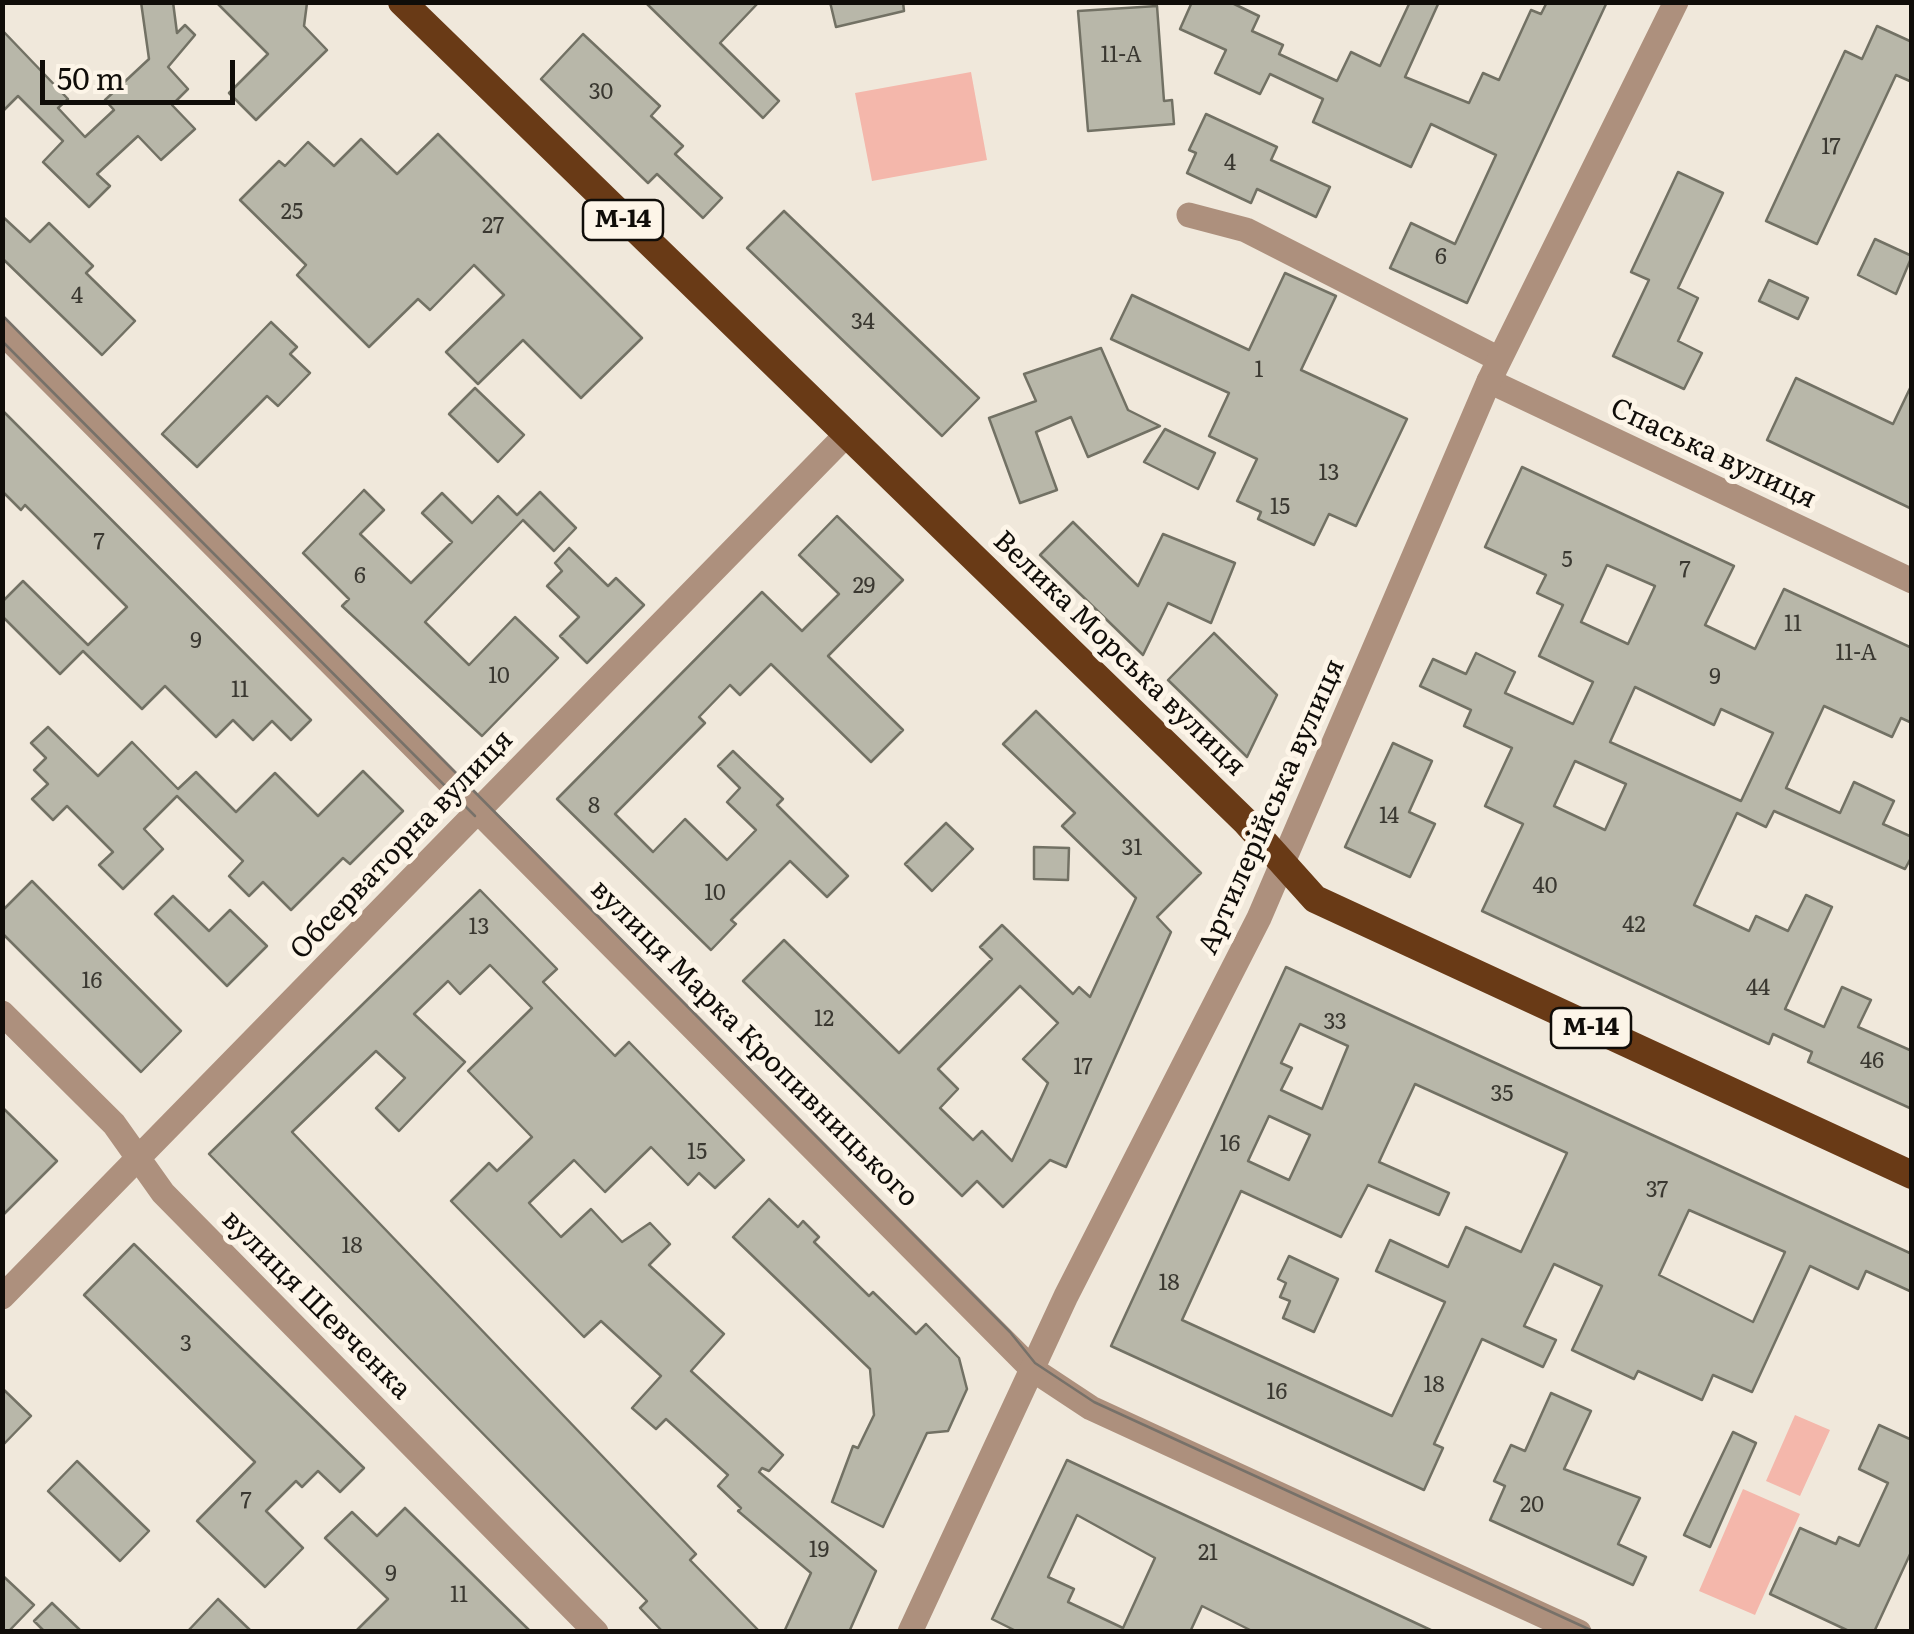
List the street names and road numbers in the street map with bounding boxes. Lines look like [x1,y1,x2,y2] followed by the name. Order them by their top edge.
[583,200,663,240] road number: М-14
[1605,392,1821,516] street label: Спаська вулиця
[986,524,1252,784] street label: Велика Морська вулиця
[1192,654,1352,960] street label: Артилерійська вулиця
[284,723,520,967] street label: Обсерваторна вулиця
[583,873,925,1215] street label: вулиця Марка Кропивницького
[1551,1008,1631,1048] road number: М-14
[214,1203,418,1407] street label: вулиця Шевченка

